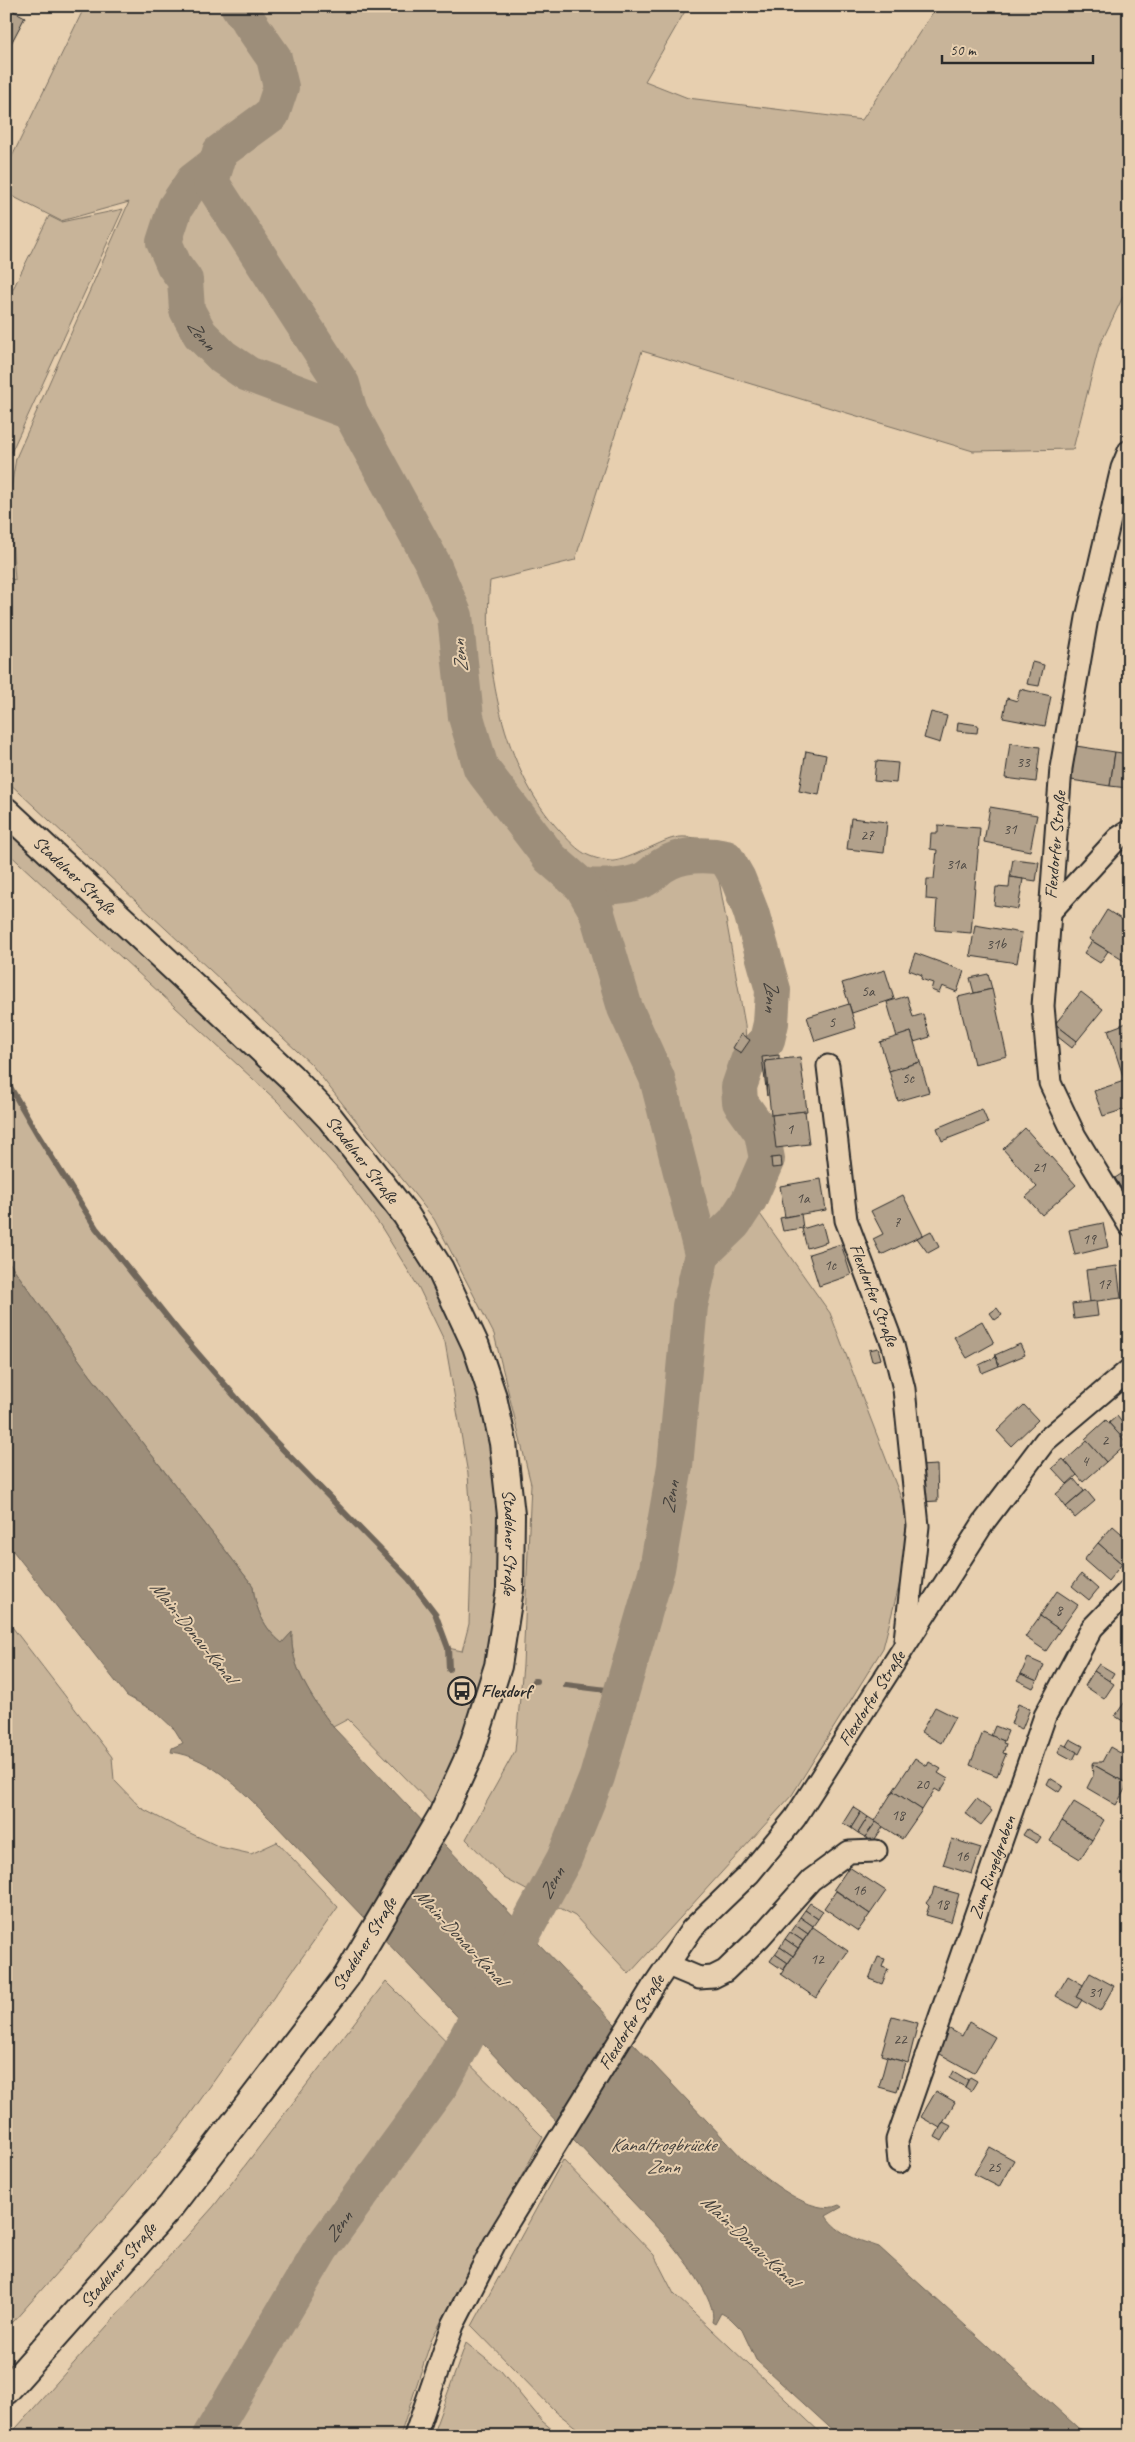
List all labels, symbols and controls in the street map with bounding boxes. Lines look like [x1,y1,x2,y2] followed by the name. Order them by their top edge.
[942,32,1094,64] scale bar
[950,41,977,60] text: 50 m
[182,316,222,357] water label: Zenn
[446,637,474,673] water label: Zenn
[1016,753,1031,772] house number: 33
[1039,789,1071,900] street label: Flexdorfer Straße
[1003,820,1018,839] house number: 31
[860,826,875,845] house number: 27
[29,831,122,920] street label: Stadelner Straße
[946,855,967,874] house number: 31a
[986,935,1007,954] house number: 31b
[758,977,785,1014] water label: Zenn
[861,982,876,1001] house number: 5a
[829,1013,837,1032] house number: 5
[902,1069,915,1088] house number: 5c
[321,1111,404,1209] street label: Stadelner Straße
[787,1120,795,1139] house number: 1
[1032,1158,1047,1177] house number: 21
[796,1189,811,1208] house number: 1a
[894,1213,902,1232] house number: 7
[1082,1230,1097,1249] house number: 19
[845,1240,904,1350] street label: Flexdorfer Straße
[824,1256,837,1275] house number: 1c
[1097,1275,1112,1294] house number: 17
[1102,1431,1110,1450] house number: 2
[1082,1452,1090,1471] house number: 4
[656,1478,685,1515] water label: Zenn
[497,1488,522,1598] street label: Stadelner Straße
[145,1576,246,1693] water label: Main-Donau-Kanal
[1056,1601,1064,1620] house number: 8
[833,1646,910,1750] street label: Flexdorfer Straße
[447,1676,477,1706] bus stop icon: Flexdorf
[481,1680,535,1702] place label: Flexdorf
[915,1775,930,1794] house number: 20
[891,1806,906,1825] house number: 18
[964,1812,1021,1922] street label: Zum Ringelgraben
[955,1847,970,1866] house number: 16
[534,1862,571,1903] water label: Zenn
[852,1881,867,1900] house number: 16
[409,1883,516,1995] water label: Main-Donau-Kanal
[327,1892,402,1995] street label: Stadelner Straße
[935,1895,950,1914] house number: 18
[810,1950,825,1969] house number: 12
[593,1969,670,2074] street label: Flexdorfer Straße
[1088,1983,1103,2002] house number: 31
[893,2030,908,2049] house number: 22
[611,2133,718,2179] water label: Kanaltrogbrücke Zenn
[987,2158,1002,2177] house number: 25
[696,2190,808,2296] water label: Main-Donau-Kanal
[319,2205,359,2247] water label: Zenn
[75,2217,162,2312] street label: Stadelner Straße

